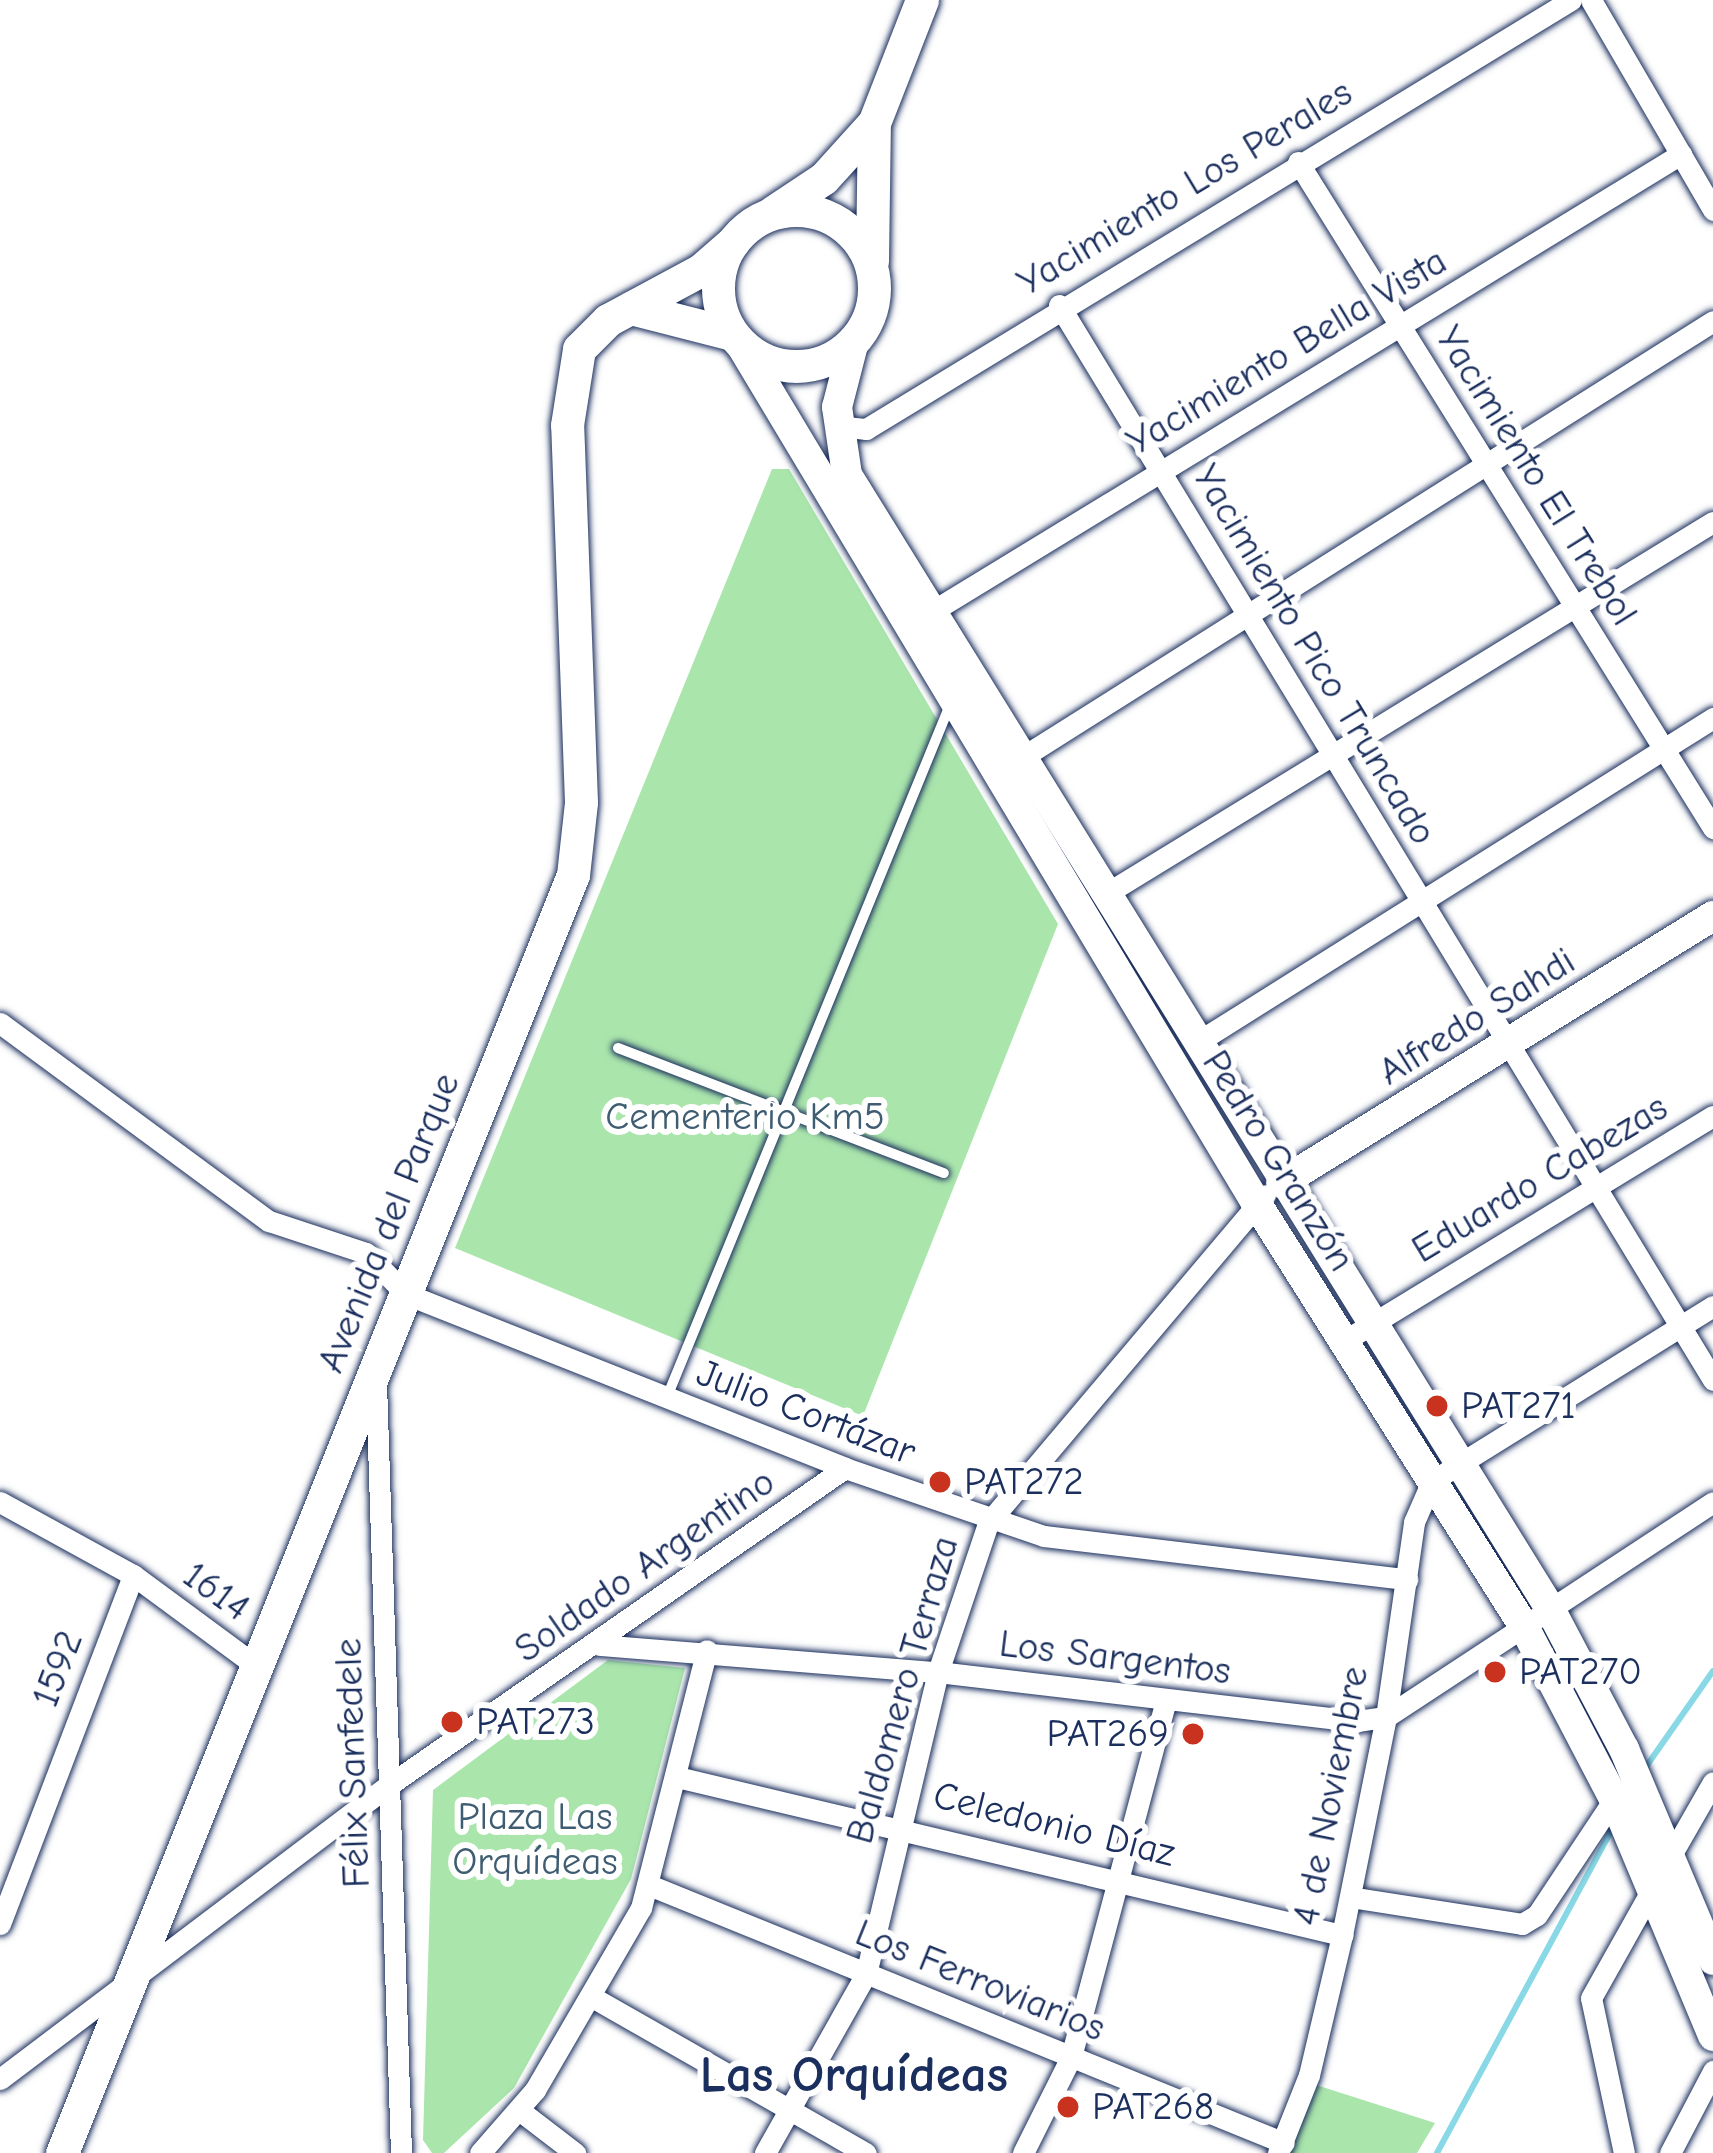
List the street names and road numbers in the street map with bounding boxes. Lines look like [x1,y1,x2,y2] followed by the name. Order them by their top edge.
[1009,70,1361,306] street label: Yacimiento Los Perales
[1119,238,1455,466] street label: Yacimiento Bella Vista
[1425,318,1647,634] street label: Yacimiento El Trebol
[1182,456,1446,854] street label: Yacimiento Pico Truncado
[1370,938,1584,1096] street label: Alfredo Sahdi
[1192,1042,1364,1280] street label: Pedro Granzón
[308,1067,470,1379] street label: Avenida del Parque
[1404,1084,1676,1274] street label: Eduardo Cabezas
[690,1350,922,1476] street label: Julio Cortázar
[506,1459,784,1673] street label: Soldado Argentino
[837,1531,969,1849] street label: Baldomero Terraza
[174,1552,258,1632] street label: 1614
[997,1621,1233,1695] street label: Los Sargentos
[22,1624,94,1714] street label: 1592
[325,1637,381,1889] street label: Félix Sanfedele
[1283,1662,1379,1930] street label: 4 de Noviembre
[928,1772,1180,1878] street label: Celedonio Díaz
[848,1910,1112,2052] street label: Los Ferroviarios

